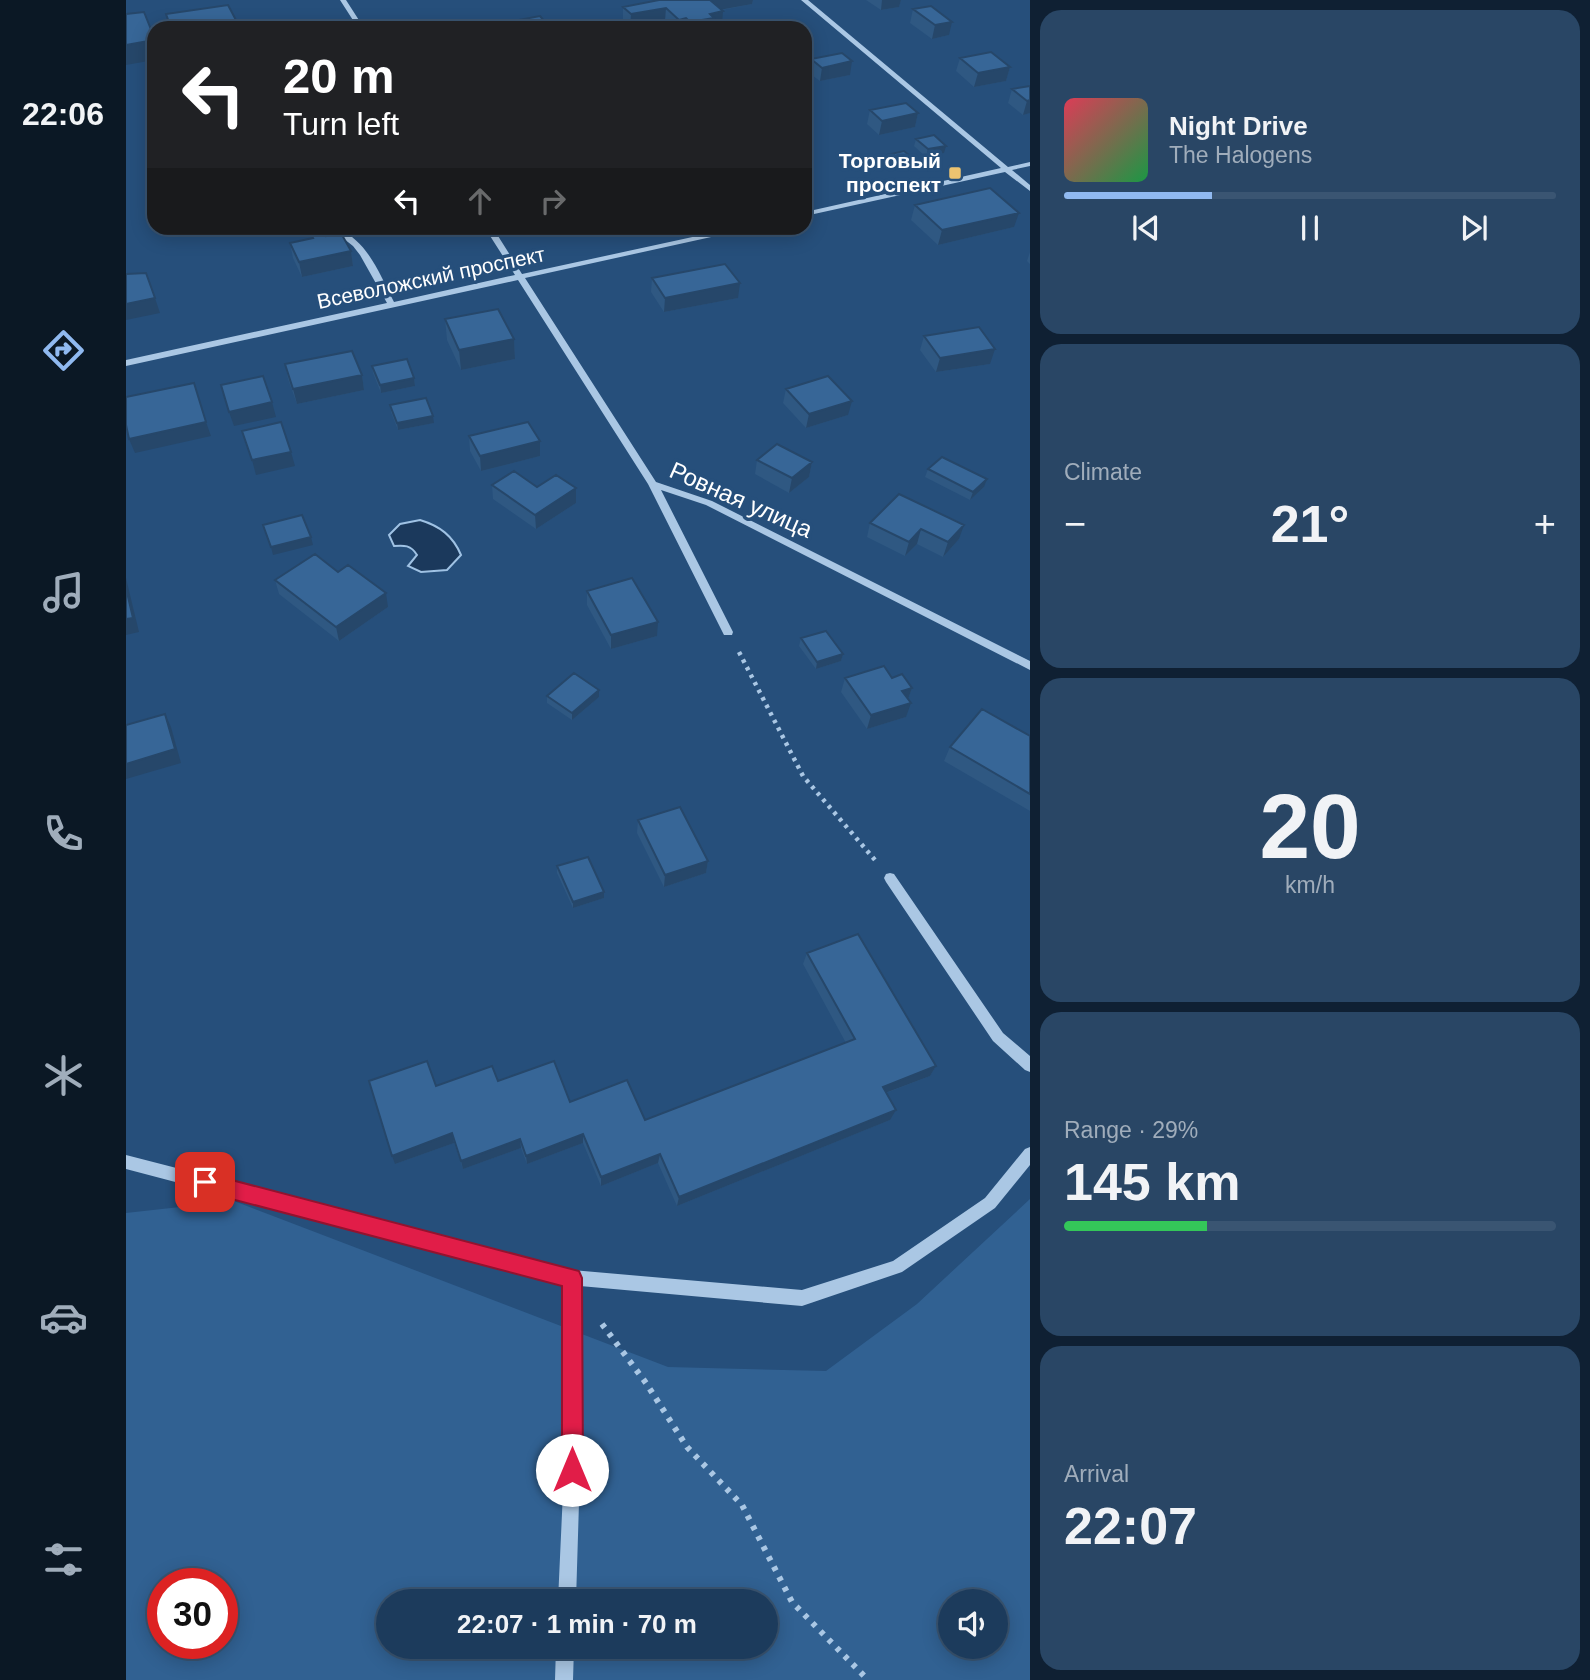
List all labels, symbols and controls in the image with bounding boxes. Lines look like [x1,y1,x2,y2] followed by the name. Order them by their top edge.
[168,49,259,140] icon: left
[283,49,395,103] text: 20 m
[22,96,104,132] text: 22:06
[283,106,399,142] text: Turn left
[1169,111,1308,141] text: Night Drive
[1169,142,1312,168] text: The Halogens
[839,149,941,196] place label: Торговый проспект
[947,165,963,181] marker: Торговый проспект
[388,182,426,220] icon: left
[461,182,499,220] icon: ahead
[534,182,572,220] icon: right
[1127,209,1165,247] icon: previous
[1291,209,1329,247] icon: pause
[1455,209,1493,247] icon: next
[315,242,547,313] street label: Всеволожский проспект
[39,326,88,375] icon: directions
[666,456,817,543] street label: Ровная улица
[1064,459,1142,485] text: Climate
[1271,495,1349,553] text: 21°
[1064,503,1086,545] text: −
[1534,503,1556,545] text: +
[39,568,88,617] icon: music
[1259,776,1361,877] text: 20
[39,809,88,858] icon: phone
[1285,872,1335,898] text: km/h
[39,1051,88,1100] icon: climate
[1064,1117,1198,1143] text: Range · 29%
[175,1152,235,1212] pin
[1064,1153,1240,1211] text: 145 km
[186,1163,224,1201] icon: arrive
[39,1293,88,1342] icon: car
[535,1433,609,1507] position arrow
[1064,1461,1129,1487] text: Arrival
[1064,1497,1197,1555] text: 22:07
[39,1535,88,1584] icon: filters
[147,1568,238,1659] speed limit sign: 30
[938,1589,1008,1659] map controls
[938,1589,1008,1659] button: sound
[457,1609,697,1639] text: 22:07 · 1 min · 70 m

